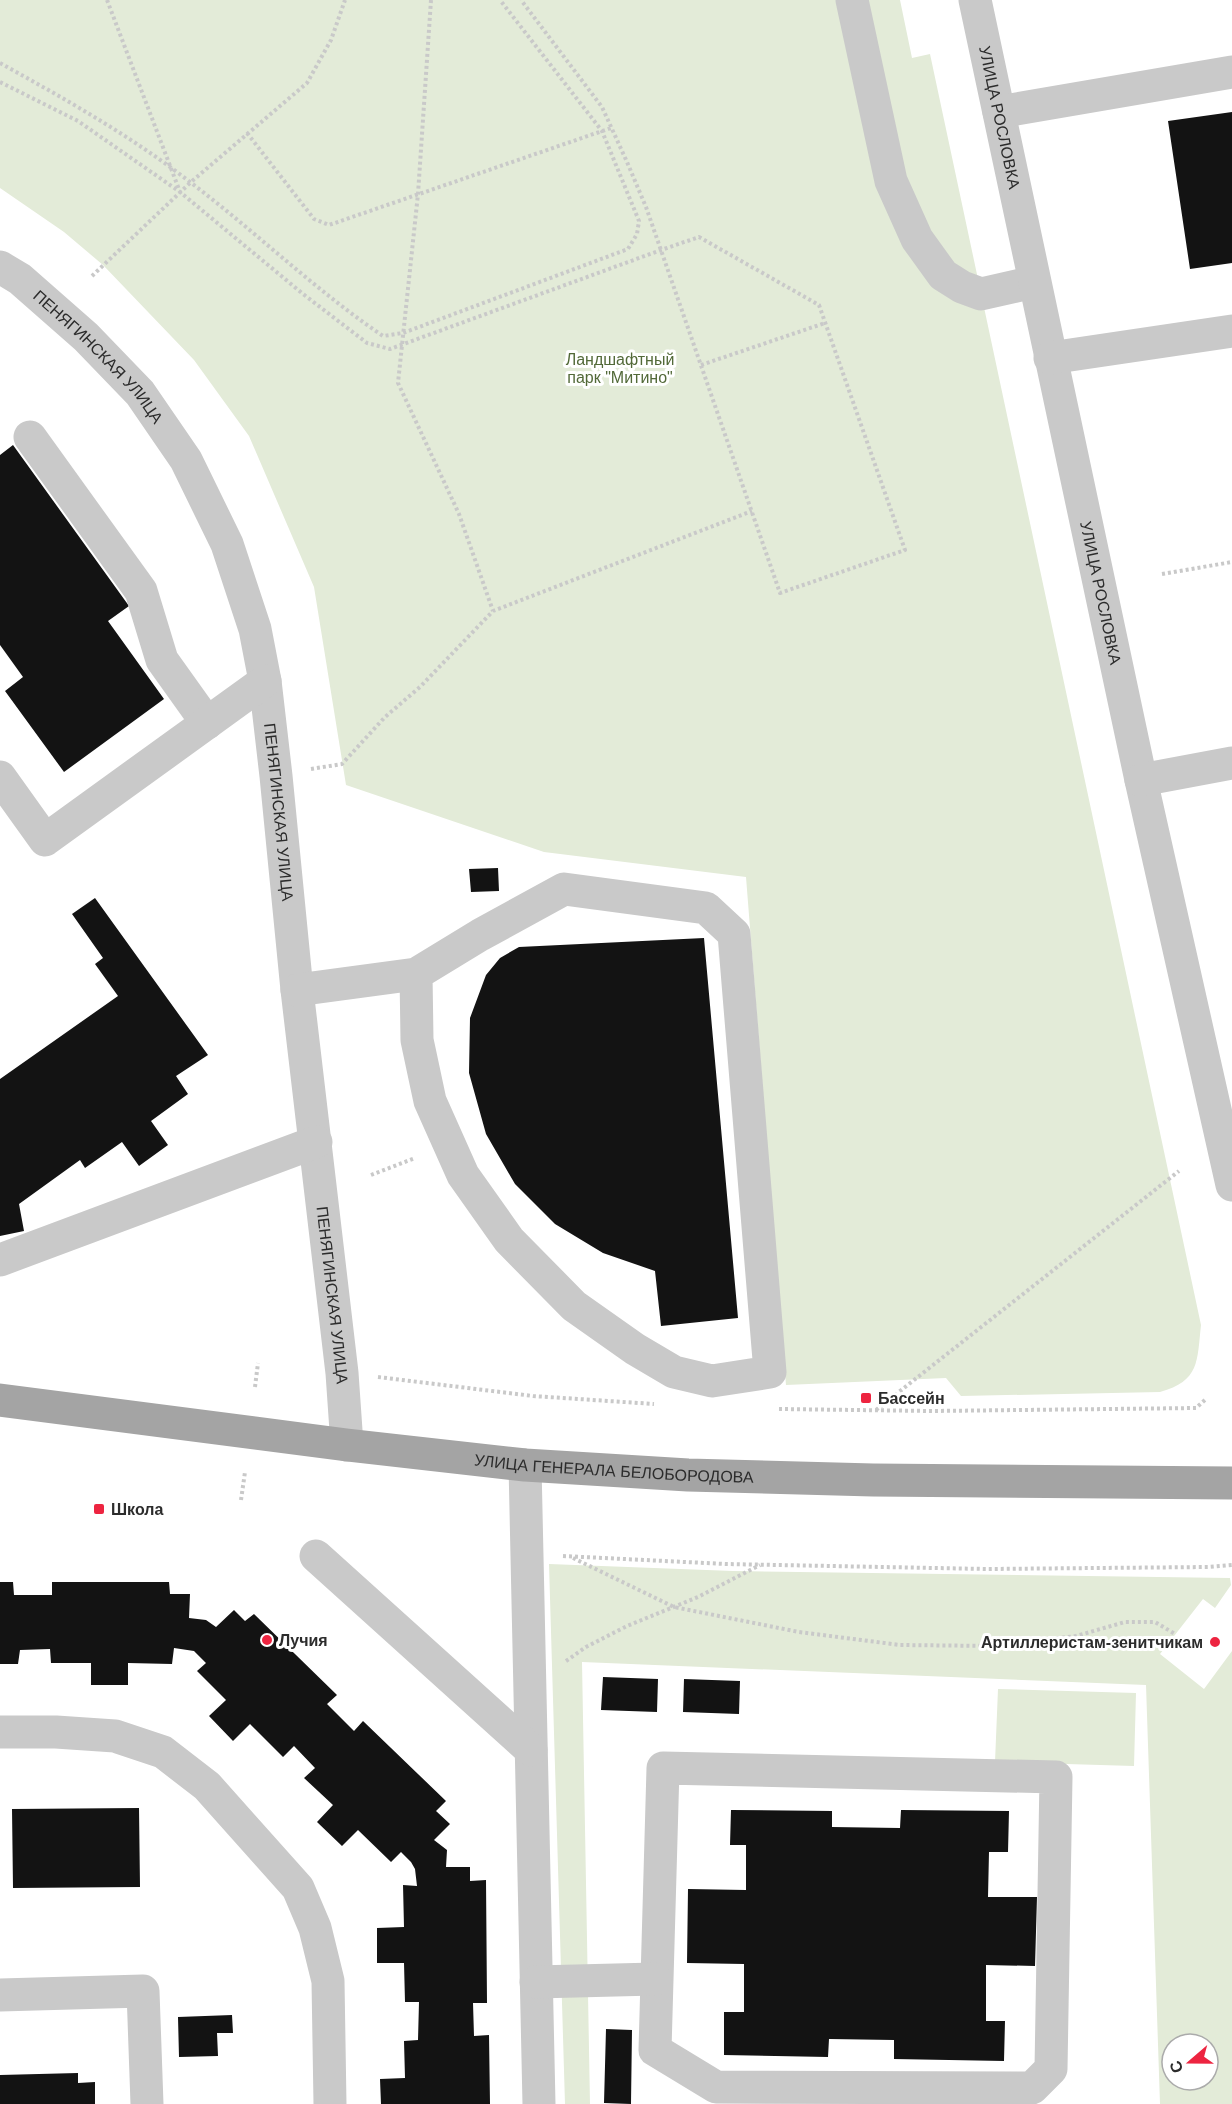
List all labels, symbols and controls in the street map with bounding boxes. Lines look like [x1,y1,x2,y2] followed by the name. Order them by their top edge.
[976,44,1024,191] street label: УЛИЦА РОСЛОВКА
[30,287,167,426] street label: ПЕНЯГИНСКАЯ УЛИЦА
[566,351,674,386] park label: Ландшафтный парк "Митино"
[1078,520,1125,666] street label: УЛИЦА РОСЛОВКА
[261,722,297,902] street label: ПЕНЯГИНСКАЯ УЛИЦА
[314,1205,351,1385] street label: ПЕНЯГИНСКАЯ УЛИЦА
[878,1390,945,1407] place label: Бассейн
[859,1391,873,1405] marker: Бассейн
[473,1451,754,1485] street label: УЛИЦА ГЕНЕРАЛА БЕЛОБОРОДОВА
[111,1501,163,1518] place label: Школа
[92,1502,106,1516] marker: Школа
[279,1632,328,1649] place label: Лучия
[260,1633,274,1647] marker: Лучия
[981,1634,1203,1651] place label: Артиллеристам-зенитчикам
[1208,1635,1222,1649] marker: Артиллеристам-зенитчикам
[1160,2032,1220,2092] north arrow
[1166,2058,1186,2075] text: С

